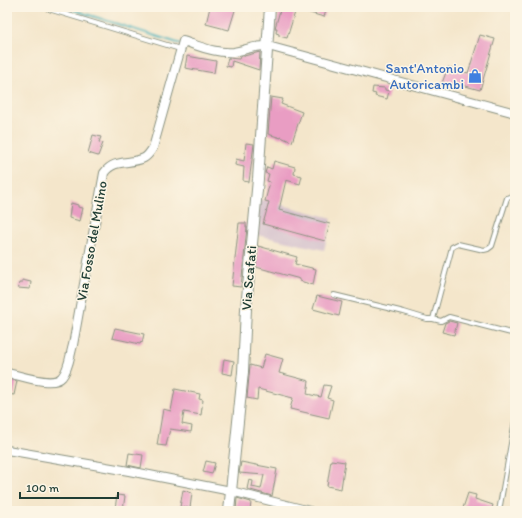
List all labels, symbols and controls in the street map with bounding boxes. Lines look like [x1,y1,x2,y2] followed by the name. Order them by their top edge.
[386,60,464,93] place label: Sant'Antonio Autoricambi
[467,68,483,84] shop icon: Sant'Antonio Autoricambi
[73,180,111,302] street label: Via Fosso del Mulino
[238,245,260,311] street label: Via Scafati
[20,474,118,500] scale bar
[26,481,59,495] text: 100 m

